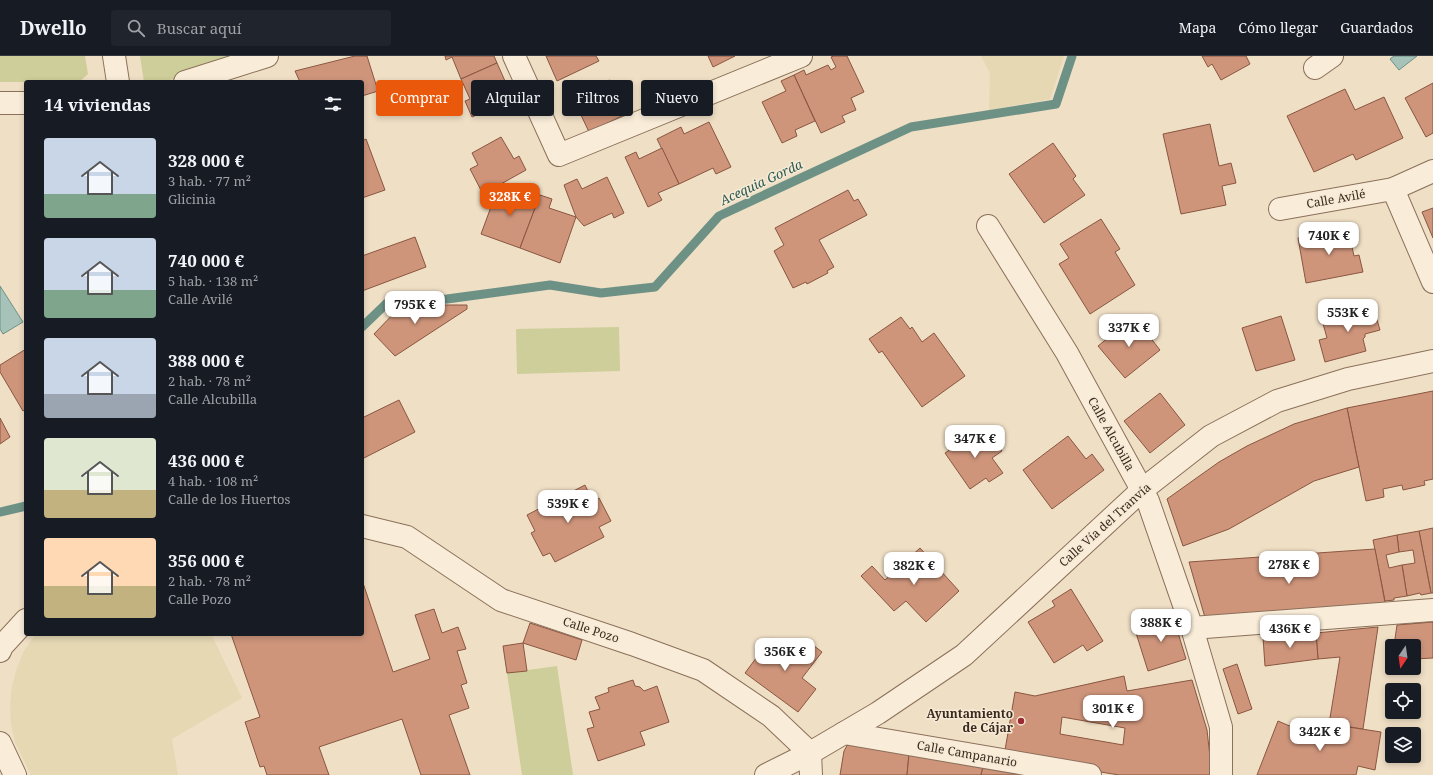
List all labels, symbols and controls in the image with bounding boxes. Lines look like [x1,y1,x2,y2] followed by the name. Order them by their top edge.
[111,10,391,46] search box
[20,15,87,41] text: Dwello
[125,17,147,39] icon: search
[157,18,242,38] text: Buscar aquí
[1179,18,1216,37] text: Mapa
[1238,18,1318,37] text: Cómo llegar
[1340,18,1413,37] text: Guardados
[376,80,463,116] chip: Comprar
[471,80,554,116] chip: Alquilar
[562,80,633,116] chip: Filtros
[641,80,713,116] chip: Nuevo
[44,93,151,116] text: 14 viviendas
[322,93,344,115] icon: filters
[168,149,244,172] text: 328 000 €
[76,154,124,202] icon: home
[716,155,806,209] water label: Acequia Gorda
[168,172,251,190] text: 3 hab. · 77 m²
[477,183,543,217] pin: 328K €
[1305,185,1367,212] street label: Calle Avilé
[489,187,531,205] text: 328K €
[168,190,216,208] text: Glicinia
[1296,222,1362,256] pin: 740K €
[1308,226,1350,244] text: 740K €
[168,249,244,272] text: 740 000 €
[76,254,124,302] icon: home
[168,272,258,290] text: 5 hab. · 138 m²
[168,290,233,308] text: Calle Avilé
[382,291,448,325] pin: 795K €
[394,295,436,313] text: 795K €
[1315,299,1381,333] pin: 553K €
[1327,303,1369,321] text: 553K €
[1096,314,1162,348] pin: 337K €
[1108,318,1150,336] text: 337K €
[168,349,244,372] text: 388 000 €
[76,354,124,402] icon: home
[168,372,251,390] text: 2 hab. · 78 m²
[168,390,257,408] text: Calle Alcubilla
[1084,394,1139,474] street label: Calle Alcubilla
[942,425,1008,459] pin: 347K €
[954,429,996,447] text: 347K €
[168,449,244,472] text: 436 000 €
[76,454,124,502] icon: home
[168,472,258,490] text: 4 hab. · 108 m²
[1055,479,1155,571] street label: Calle Vía del Tranvía
[168,490,290,508] text: Calle de los Huertos
[535,490,601,524] pin: 539K €
[547,494,589,512] text: 539K €
[168,549,244,572] text: 356 000 €
[1256,551,1322,585] pin: 278K €
[881,552,947,586] pin: 382K €
[76,554,124,602] icon: home
[1268,555,1310,573] text: 278K €
[893,556,935,574] text: 382K €
[168,572,251,590] text: 2 hab. · 78 m²
[168,590,231,608] text: Calle Pozo
[1128,609,1194,643] pin: 388K €
[561,612,622,647] street label: Calle Pozo
[1140,613,1182,631] text: 388K €
[1257,615,1323,649] pin: 436K €
[1269,619,1311,637] text: 436K €
[752,638,818,672] pin: 356K €
[1385,639,1421,675] north arrow
[1385,639,1421,763] map controls
[764,642,806,660] text: 356K €
[1385,683,1421,719] button: locate
[1080,695,1146,729] pin: 301K €
[1092,699,1134,717] text: 301K €
[926,705,1014,736] place label: Ayuntamiento de Cájar
[1016,716,1026,726] marker: Ayuntamiento de Cájar
[1287,718,1353,752] pin: 342K €
[1299,722,1341,740] text: 342K €
[1385,727,1421,763] button: layers
[916,736,1019,771] street label: Calle Campanario

